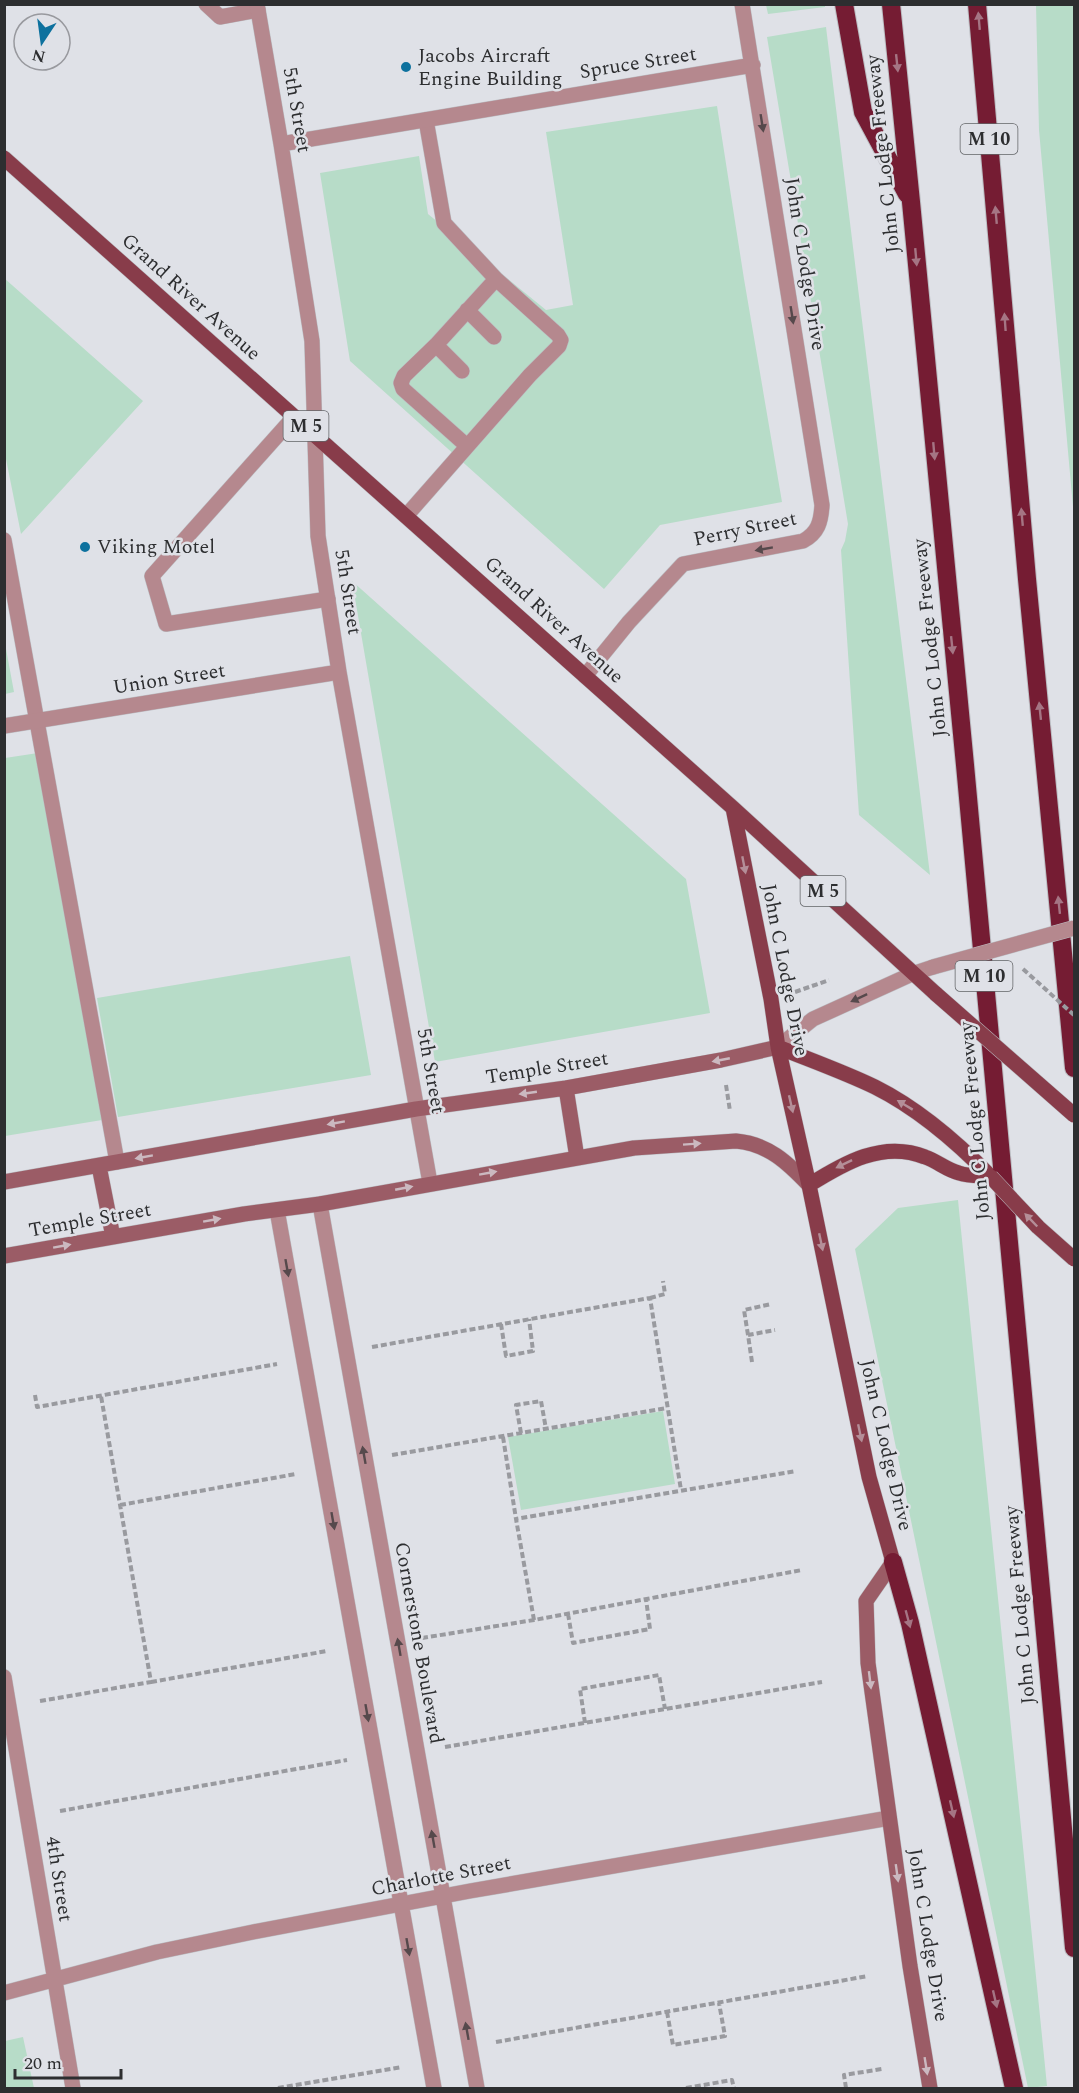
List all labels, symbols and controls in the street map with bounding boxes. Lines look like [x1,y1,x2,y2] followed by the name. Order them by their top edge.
[974,11,984,30] one-way arrow
[12,12,72,72] north arrow
[577,39,699,87] street label: Spruce Street
[418,41,563,94] place label: Jacobs Aircraft Engine Building
[30,42,48,69] text: N
[858,52,908,255] street label: John C Lodge Freeway
[892,53,902,72] one-way arrow
[399,60,413,74] marker: Jacobs Aircraft Engine Building
[275,65,319,155] street label: 5th Street
[757,113,766,132] one-way arrow
[960,124,1018,154] road number: M 10
[776,175,834,353] street label: John C Lodge Drive
[991,206,1001,225] one-way arrow
[115,226,267,368] street label: Grand River Avenue
[912,247,921,266] one-way arrow
[788,306,797,325] one-way arrow
[1001,313,1010,332] one-way arrow
[284,411,328,441] road number: M 5
[929,441,939,460] one-way arrow
[691,503,799,555] street label: Perry Street
[1017,507,1026,526] one-way arrow
[97,532,215,562] place label: Viking Motel
[905,536,955,739] street label: John C Lodge Freeway
[78,540,92,554] marker: Viking Motel
[754,545,773,554] one-way arrow
[326,547,370,637] street label: 5th Street
[478,549,630,691] street label: Grand River Avenue
[947,636,957,655] one-way arrow
[111,655,227,703] street label: Union Street
[1035,701,1045,720] one-way arrow
[740,856,749,875] one-way arrow
[800,876,846,906] road number: M 5
[754,881,816,1059] street label: John C Lodge Drive
[1054,895,1064,914] one-way arrow
[956,961,1012,991] road number: M 10
[851,994,868,1003] one-way arrow
[951,1019,999,1222] street label: John C Lodge Freeway
[409,1026,453,1116] street label: 5th Street
[484,1044,610,1092] street label: Temple Street
[711,1056,730,1065] one-way arrow
[519,1089,538,1098] one-way arrow
[786,1095,796,1113] one-way arrow
[897,1099,913,1110] one-way arrow
[326,1119,345,1128] one-way arrow
[683,1139,702,1149] one-way arrow
[134,1153,153,1162] one-way arrow
[836,1160,853,1169] one-way arrow
[478,1168,497,1177] one-way arrow
[395,1183,414,1192] one-way arrow
[26,1194,154,1246] street label: Temple Street
[1025,1213,1039,1227] one-way arrow
[202,1215,221,1224] one-way arrow
[816,1233,826,1251] one-way arrow
[53,1241,72,1250] one-way arrow
[282,1258,291,1277] one-way arrow
[852,1356,920,1534] street label: John C Lodge Drive
[856,1424,865,1443] one-way arrow
[359,1445,368,1464] one-way arrow
[996,1503,1044,1706] street label: John C Lodge Freeway
[329,1512,338,1531] one-way arrow
[386,1540,452,1746] street label: Cornerstone Boulevard
[904,1609,914,1628] one-way arrow
[394,1637,403,1656] one-way arrow
[865,1671,875,1690] one-way arrow
[363,1704,372,1723] one-way arrow
[948,1799,957,1818] one-way arrow
[428,1829,437,1848] one-way arrow
[37,1834,81,1924] street label: 4th Street
[899,1846,957,2024] street label: John C Lodge Drive
[369,1848,513,1904] street label: Charlotte Street
[892,1864,901,1883] one-way arrow
[404,1937,413,1956] one-way arrow
[991,1990,1000,2009] one-way arrow
[462,2021,471,2040] one-way arrow
[15,2042,122,2080] scale bar
[24,2050,62,2077] text: 20 m
[922,2057,931,2076] one-way arrow

